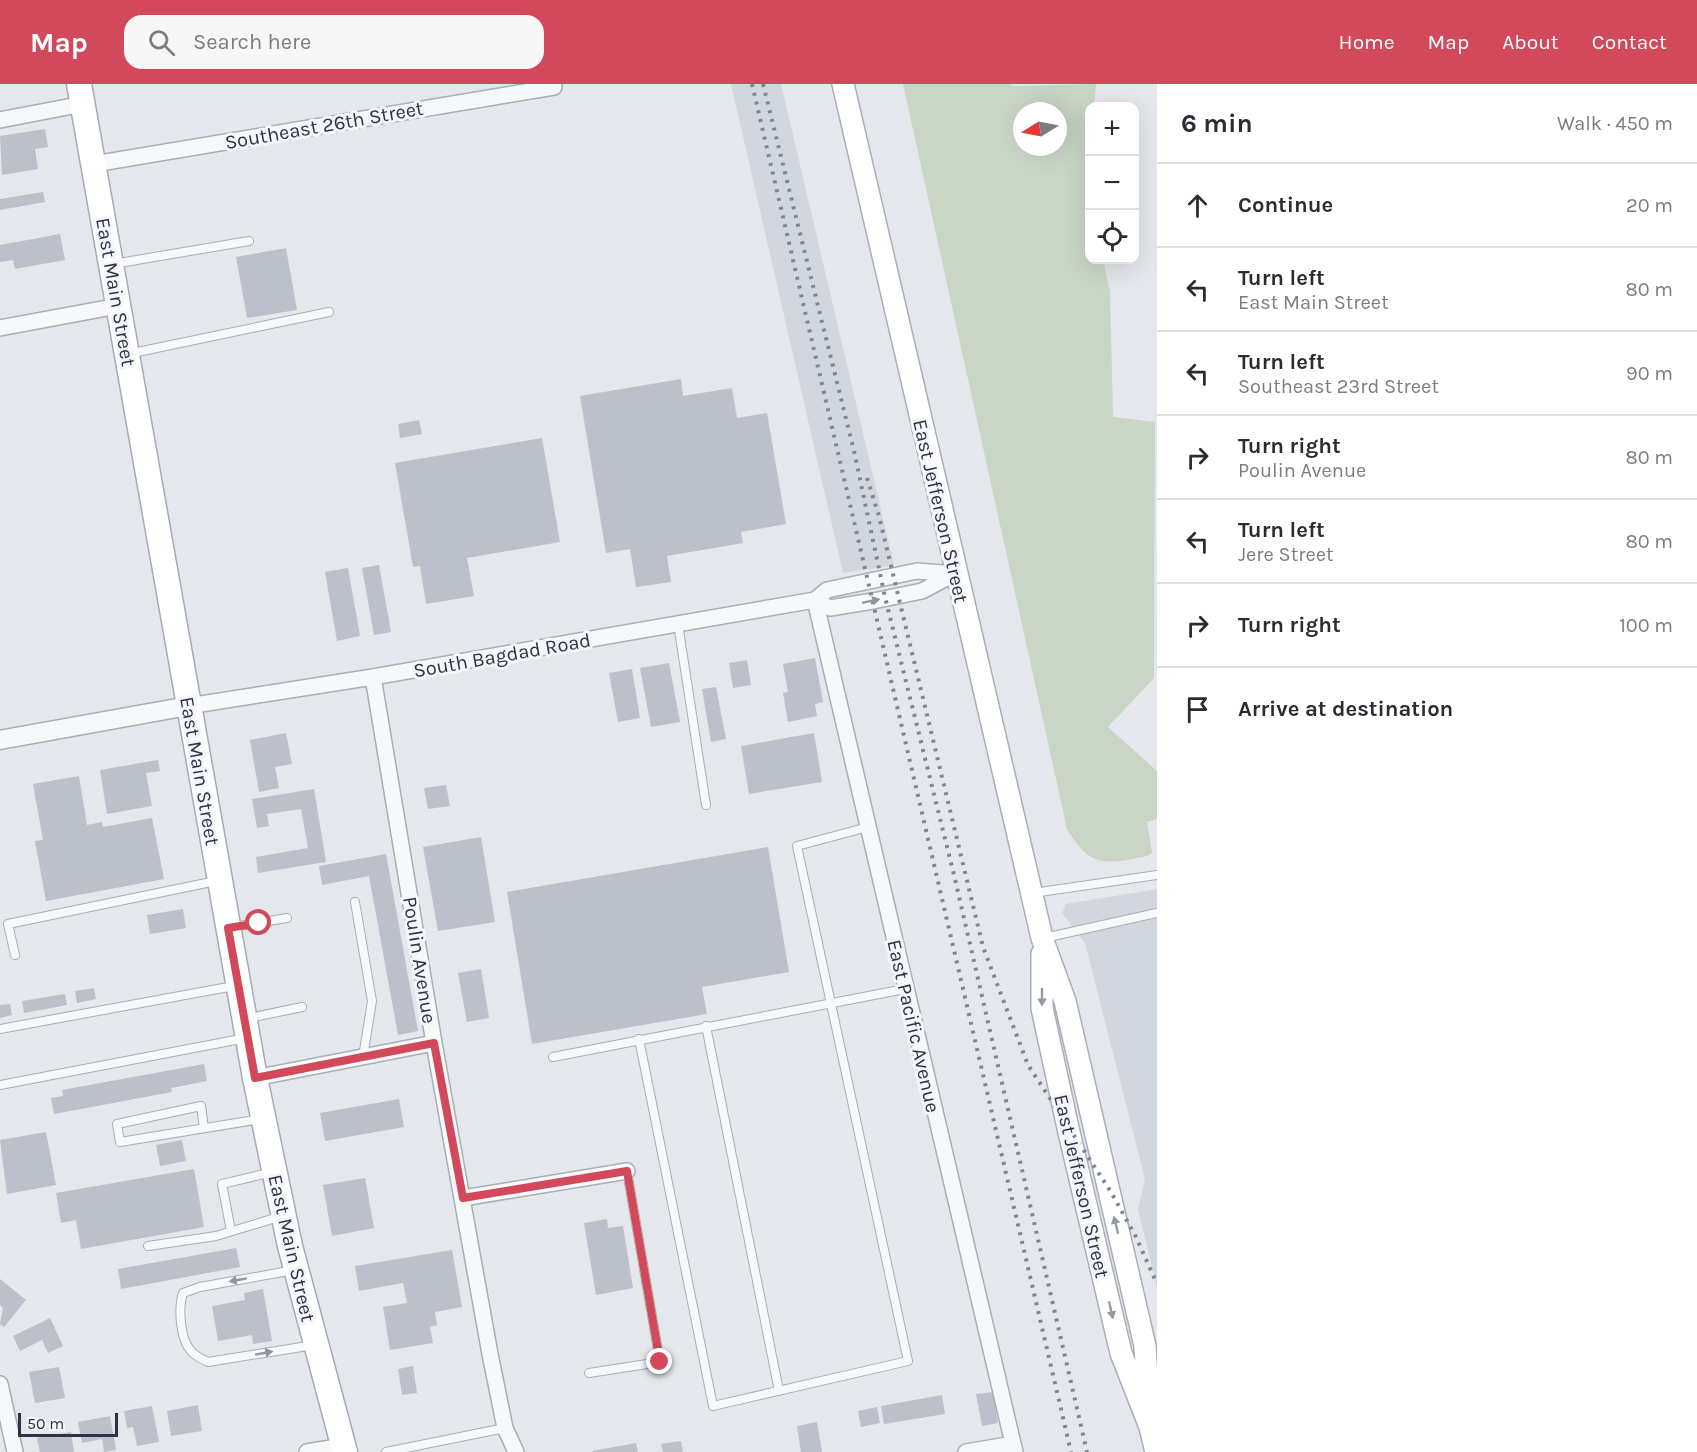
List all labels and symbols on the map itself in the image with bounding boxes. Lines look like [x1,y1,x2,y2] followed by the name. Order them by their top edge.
[223,97,426,154] street label: Southeast 26th Street
[1013,102,1067,156] north arrow
[91,216,140,369] street label: East Main Street
[908,417,973,606] street label: East Jefferson Street
[861,596,880,605] one-way arrow
[412,629,593,682] street label: South Bagdad Road
[175,695,224,848] street label: East Main Street
[398,895,441,1025] street label: Poulin Avenue
[245,909,271,935] route start
[882,937,945,1115] street label: East Pacific Avenue
[1037,987,1047,1006] one-way arrow
[1049,1092,1114,1281] street label: East Jefferson Street
[263,1172,320,1325] street label: East Main Street
[1111,1216,1121,1235] one-way arrow
[228,1276,247,1285] one-way arrow
[1106,1301,1116,1319] one-way arrow
[255,1348,274,1357] one-way arrow
[646,1348,672,1374] route end
[18,1410,118,1438] scale bar

